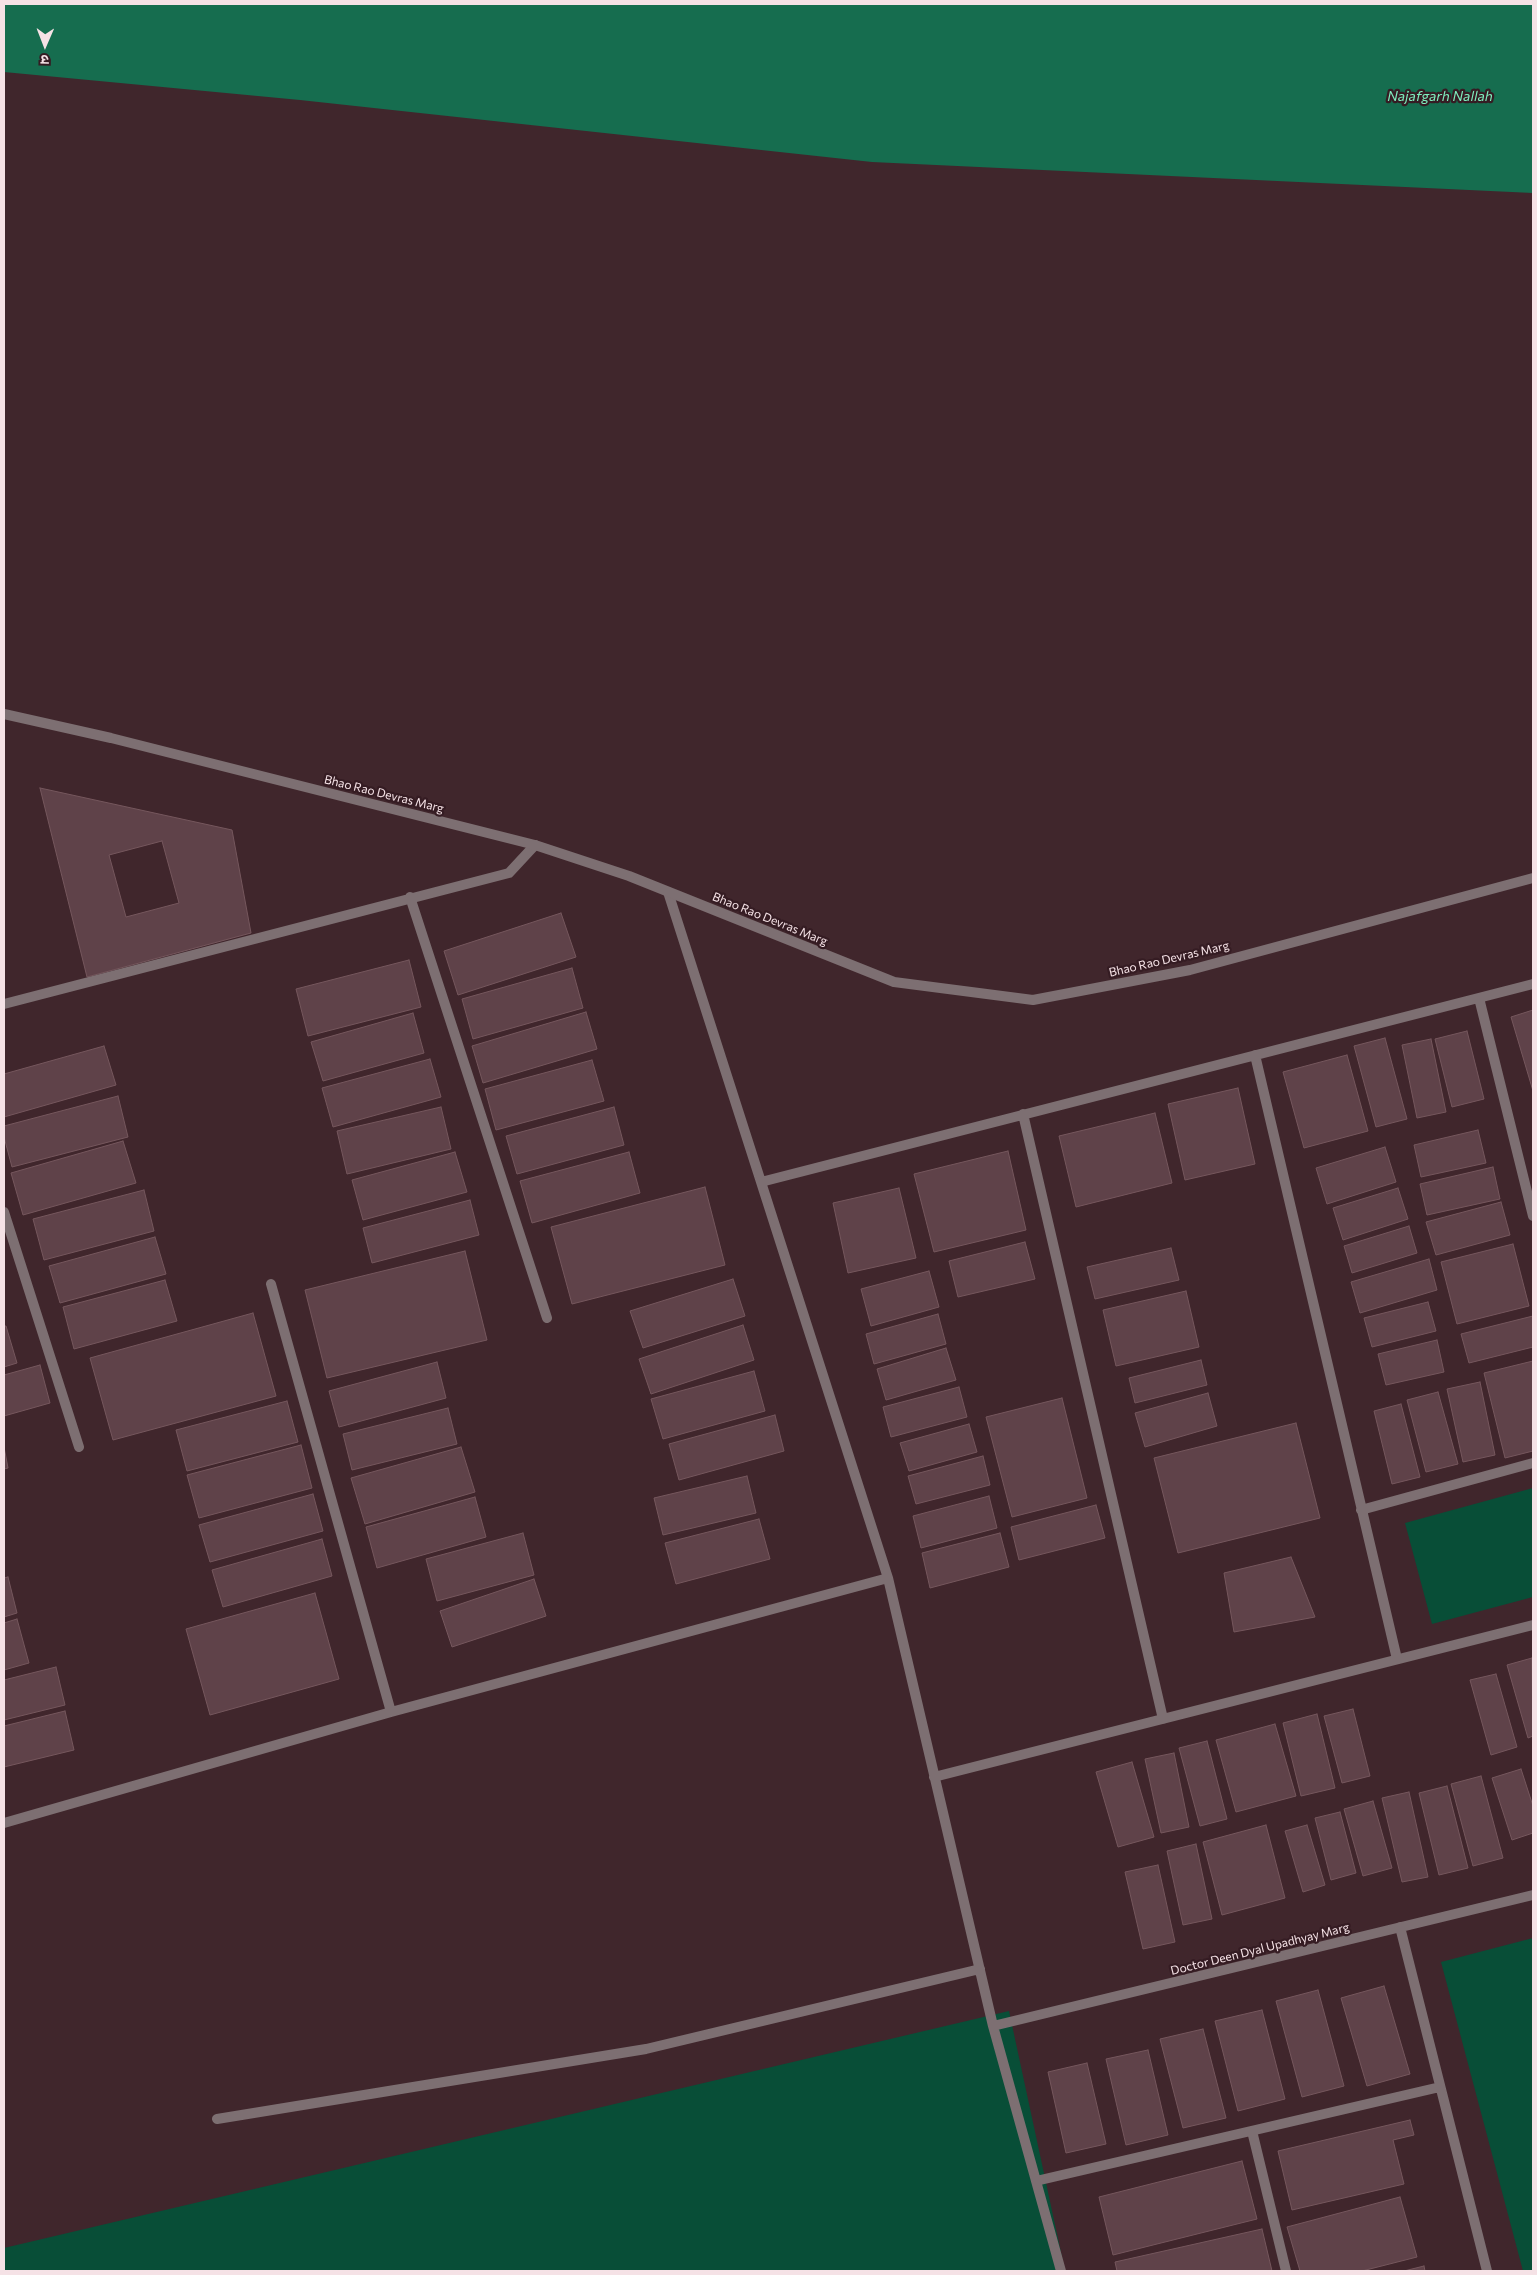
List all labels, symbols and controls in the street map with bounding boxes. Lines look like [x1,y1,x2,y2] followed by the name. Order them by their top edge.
[20,20,70,70] north arrow
[40,52,49,69] text: उ
[1387,88,1493,104] water label: Najafgarh Nallah
[323,772,445,816] street label: Bhao Rao Devras Marg
[710,889,830,949] street label: Bhao Rao Devras Marg
[1107,938,1231,980] street label: Bhao Rao Devras Marg
[1169,1920,1351,1978] street label: Doctor Deen Dyal Upadhyay Marg

